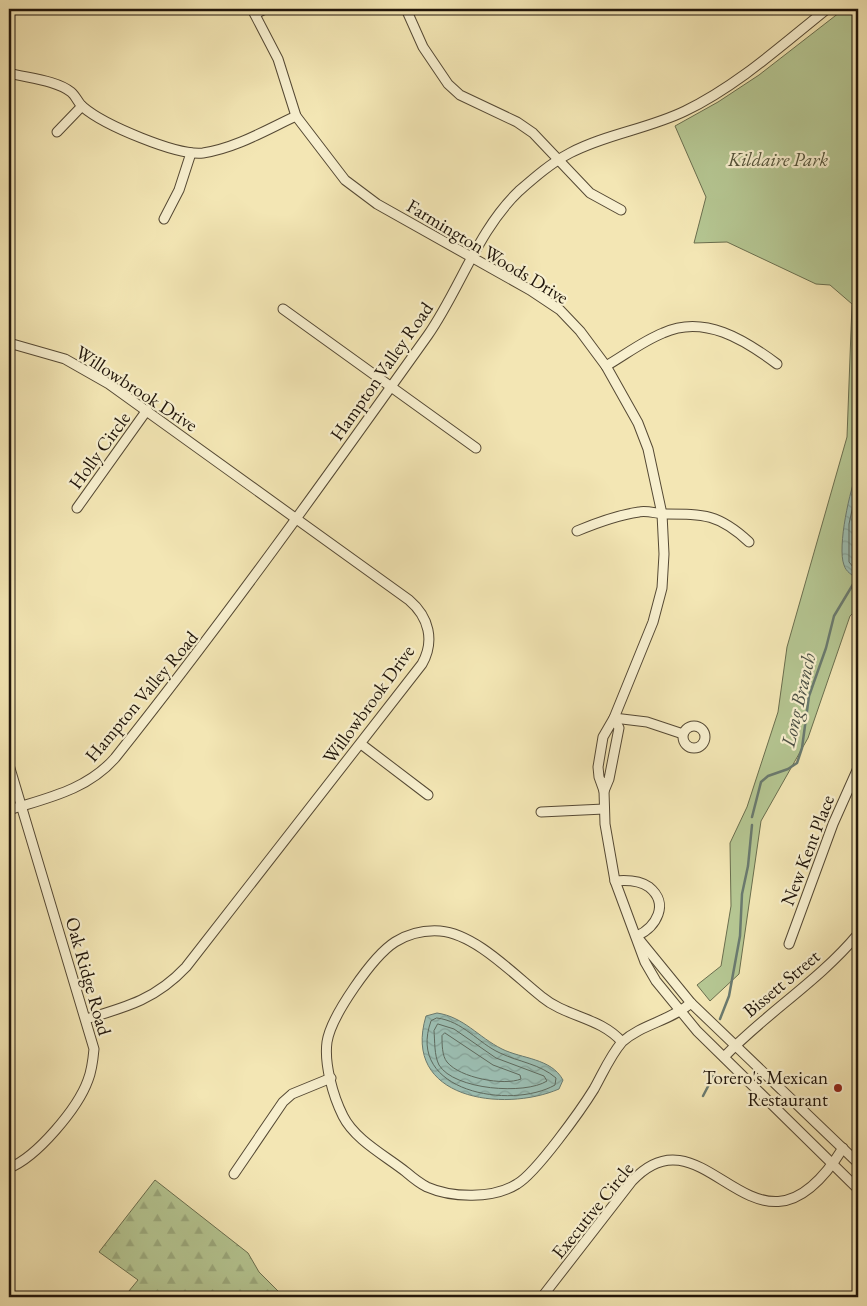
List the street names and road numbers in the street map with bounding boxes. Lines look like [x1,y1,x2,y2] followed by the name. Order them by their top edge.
[402,193,573,310] street label: Farmington Woods Drive
[324,297,439,445] street label: Hampton Valley Road
[71,340,203,437] street label: Willowbrook Drive
[63,407,136,494] street label: Holly Circle
[79,625,204,767] street label: Hampton Valley Road
[317,640,420,769] street label: Willowbrook Drive
[775,791,840,909] street label: New Kent Place
[60,914,117,1039] street label: Oak Ridge Road
[738,944,825,1023] street label: Bissett Street
[546,1157,639,1264] street label: Executive Circle

